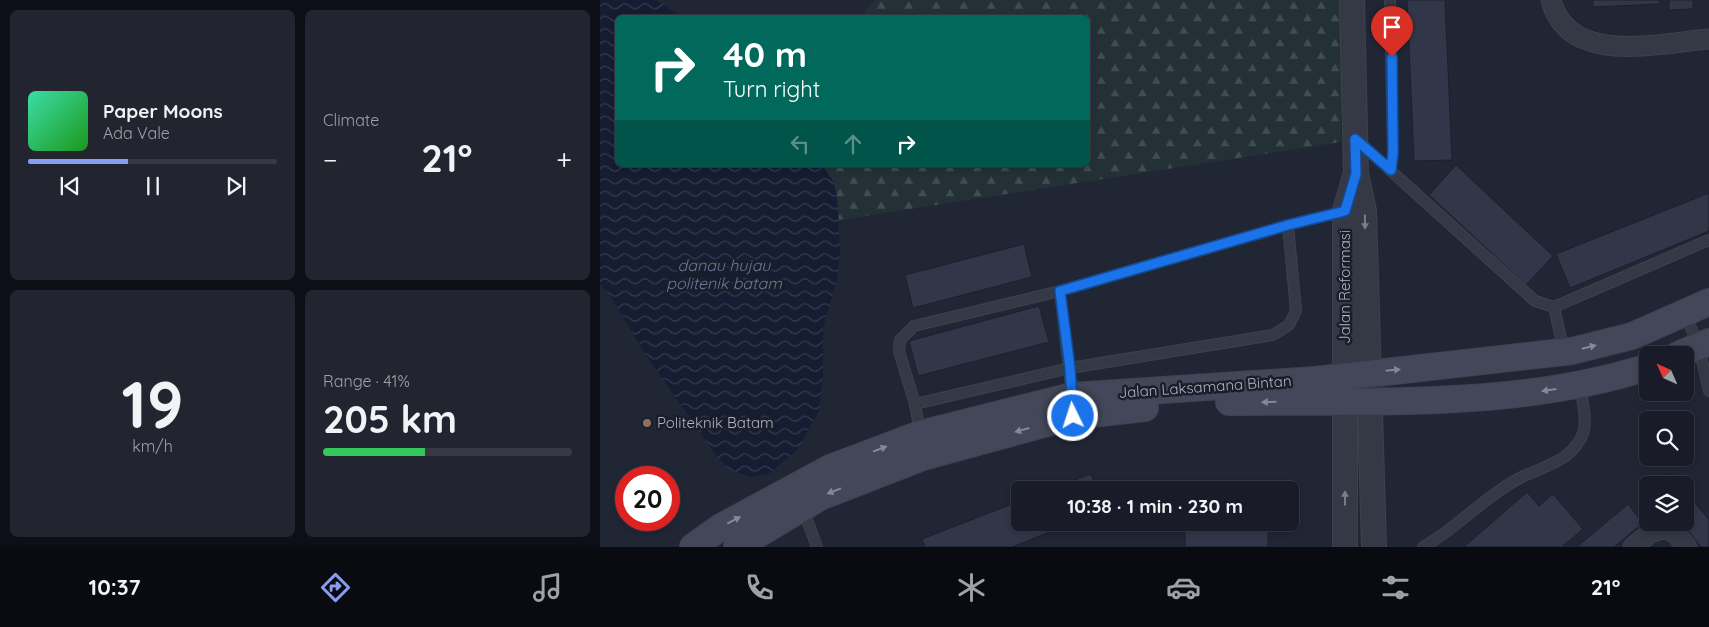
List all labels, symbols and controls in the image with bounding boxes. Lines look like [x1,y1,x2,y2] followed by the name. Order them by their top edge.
[1371,6,1413,57] pin
[1378,13,1406,41] icon: arrive
[723,32,807,76] text: 40 m
[640,35,705,100] icon: right
[723,75,820,103] text: Turn right
[103,99,223,123] text: Paper Moons
[323,110,379,130] text: Climate
[103,123,170,143] text: Ada Vale
[786,130,814,158] icon: left
[839,130,867,158] icon: ahead
[892,130,920,158] icon: right
[421,134,473,182] text: 21°
[323,142,338,177] text: −
[556,142,572,177] text: +
[56,172,84,200] icon: previous
[139,172,167,200] icon: pause
[222,172,250,200] icon: next
[1361,214,1369,230] one-way arrow
[1335,230,1354,344] street label: Jalan Reformasi
[666,255,782,293] water label: danau hujau politenik batam
[1581,342,1596,350] one-way arrow
[1639,346,1694,401] north arrow
[1639,346,1694,531] map controls
[121,363,184,444] text: 19
[1385,366,1401,374] one-way arrow
[323,371,410,391] text: Range · 41%
[1118,371,1292,402] street label: Jalan Laksamana Bintan
[1541,386,1557,394] one-way arrow
[1046,389,1098,441] position arrow
[323,395,457,443] text: 205 km
[1261,398,1277,406] one-way arrow
[1639,411,1694,466] button: search
[657,413,774,432] place label: Politeknik Batam
[641,417,653,429] marker: Politeknik Batam
[1014,426,1029,434] one-way arrow
[132,436,173,456] text: km/h
[873,445,887,453] one-way arrow
[615,466,680,531] speed limit sign: 20
[1639,476,1694,531] button: layers
[827,488,842,495] one-way arrow
[1341,490,1349,506] one-way arrow
[1067,494,1243,518] text: 10:38 · 1 min · 230 m
[727,516,741,525] one-way arrow
[318,570,353,605] icon: directions
[530,570,565,605] icon: music
[742,570,777,605] icon: phone
[954,570,989,605] icon: climate
[1166,570,1201,605] icon: car
[1378,570,1413,605] icon: filters
[89,573,141,601] text: 10:37
[1591,573,1620,601] text: 21°

